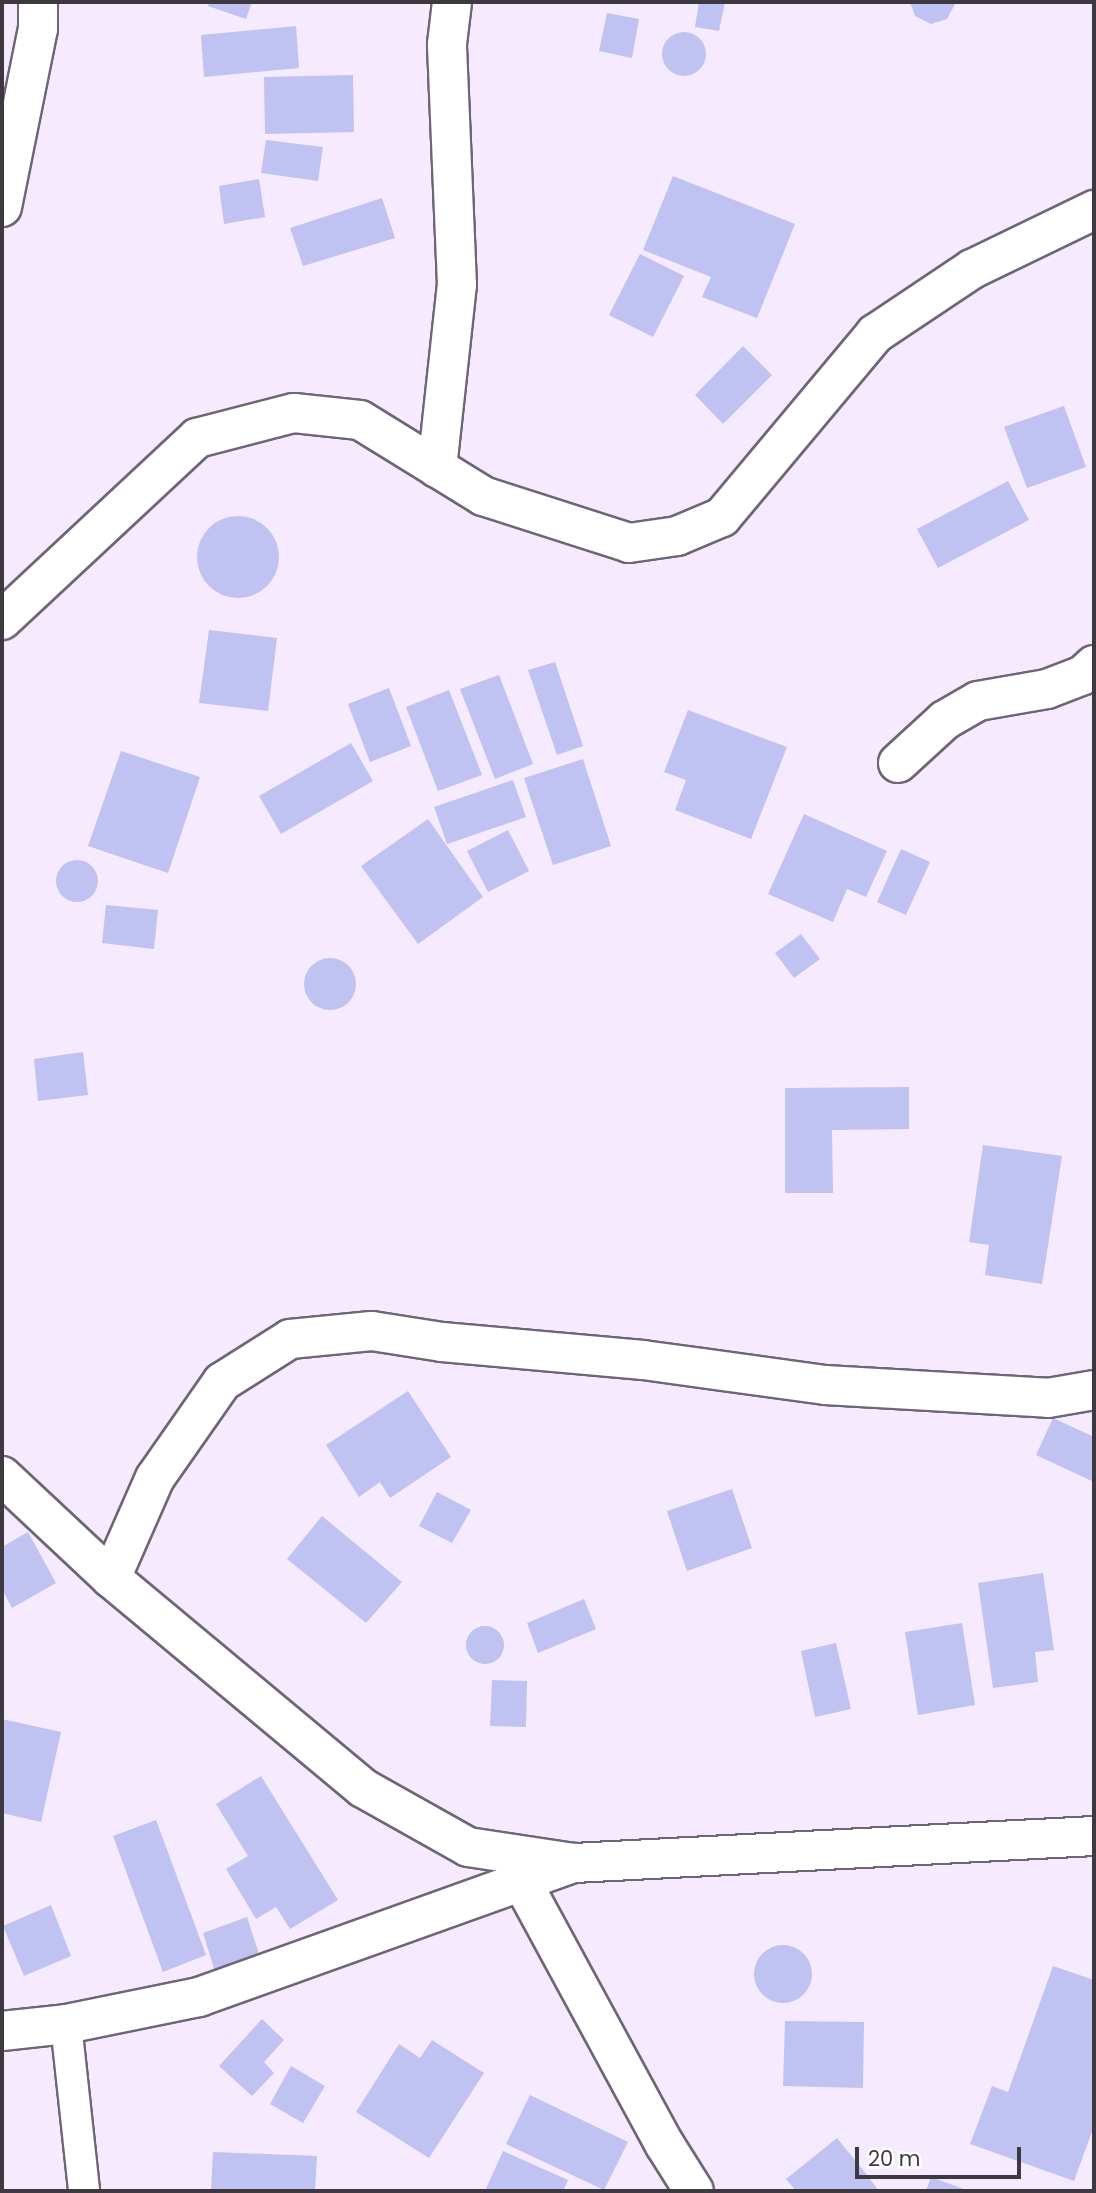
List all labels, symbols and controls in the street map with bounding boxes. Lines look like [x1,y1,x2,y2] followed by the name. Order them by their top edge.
[858,2134,1024,2178] scale bar
[868,2144,921,2173] text: 20 m

